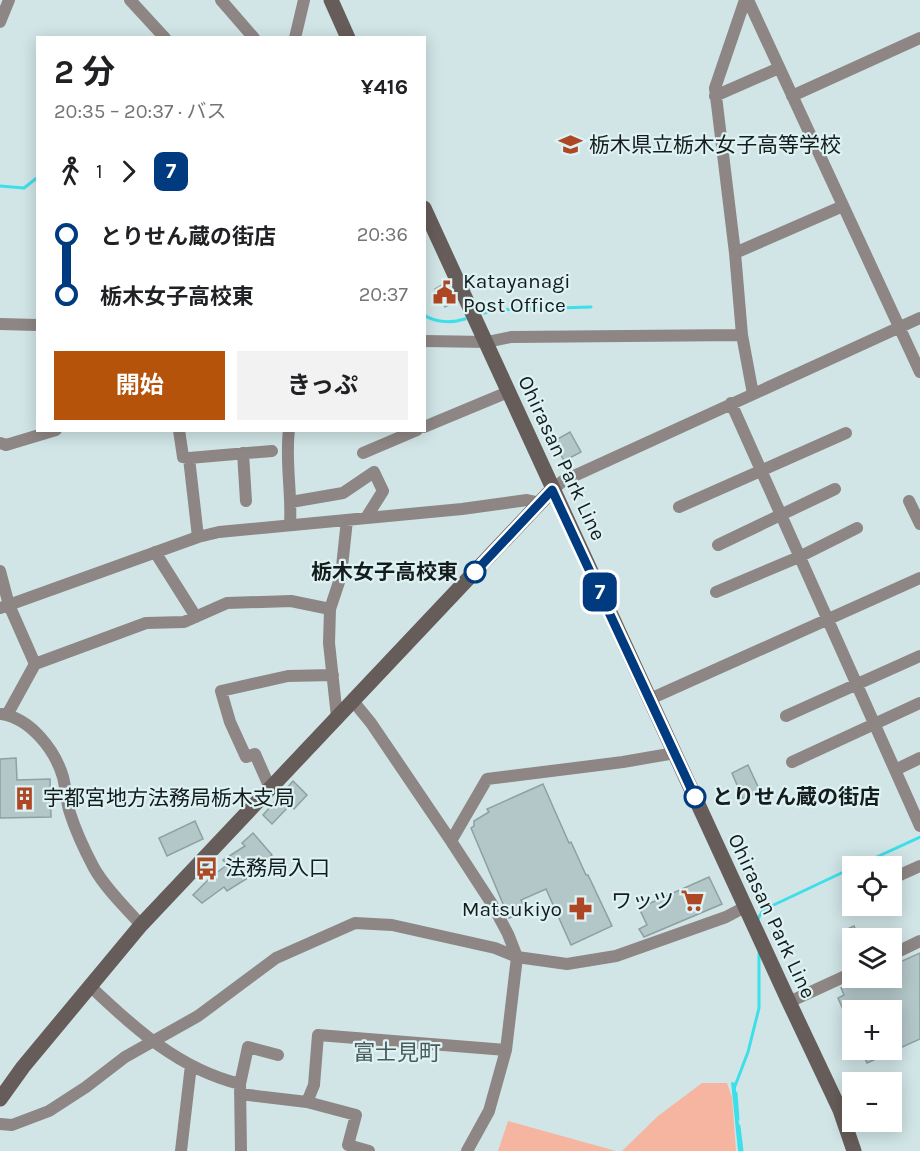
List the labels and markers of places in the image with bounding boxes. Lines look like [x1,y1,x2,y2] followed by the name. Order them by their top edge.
[558,132,584,158] school or university icon: 栃木県立栃木女子高等学校
[589,133,841,157] place label: 栃木県立栃木女子高等学校
[463,269,570,317] place label: Katayanagi Post Office
[432,280,458,306] public building icon: Katayanagi Post Office
[311,560,458,584] place label: 栃木女子高校東
[464,561,486,583] marker: 栃木女子高校東
[12,785,38,811] building icon: 宇都宮地方法務局栃木支局
[712,785,880,809] place label: とりせん蔵の街店
[43,786,295,810] place label: 宇都宮地方法務局栃木支局
[684,786,706,808] marker: とりせん蔵の街店
[194,855,220,881] bus stop icon: 法務局入口
[225,856,330,880] place label: 法務局入口
[679,888,705,914] supermarket icon: ワッツ
[611,889,674,913] place label: ワッツ
[567,896,593,922] pharmacy icon: Matsukiyo
[462,897,562,921] place label: Matsukiyo

